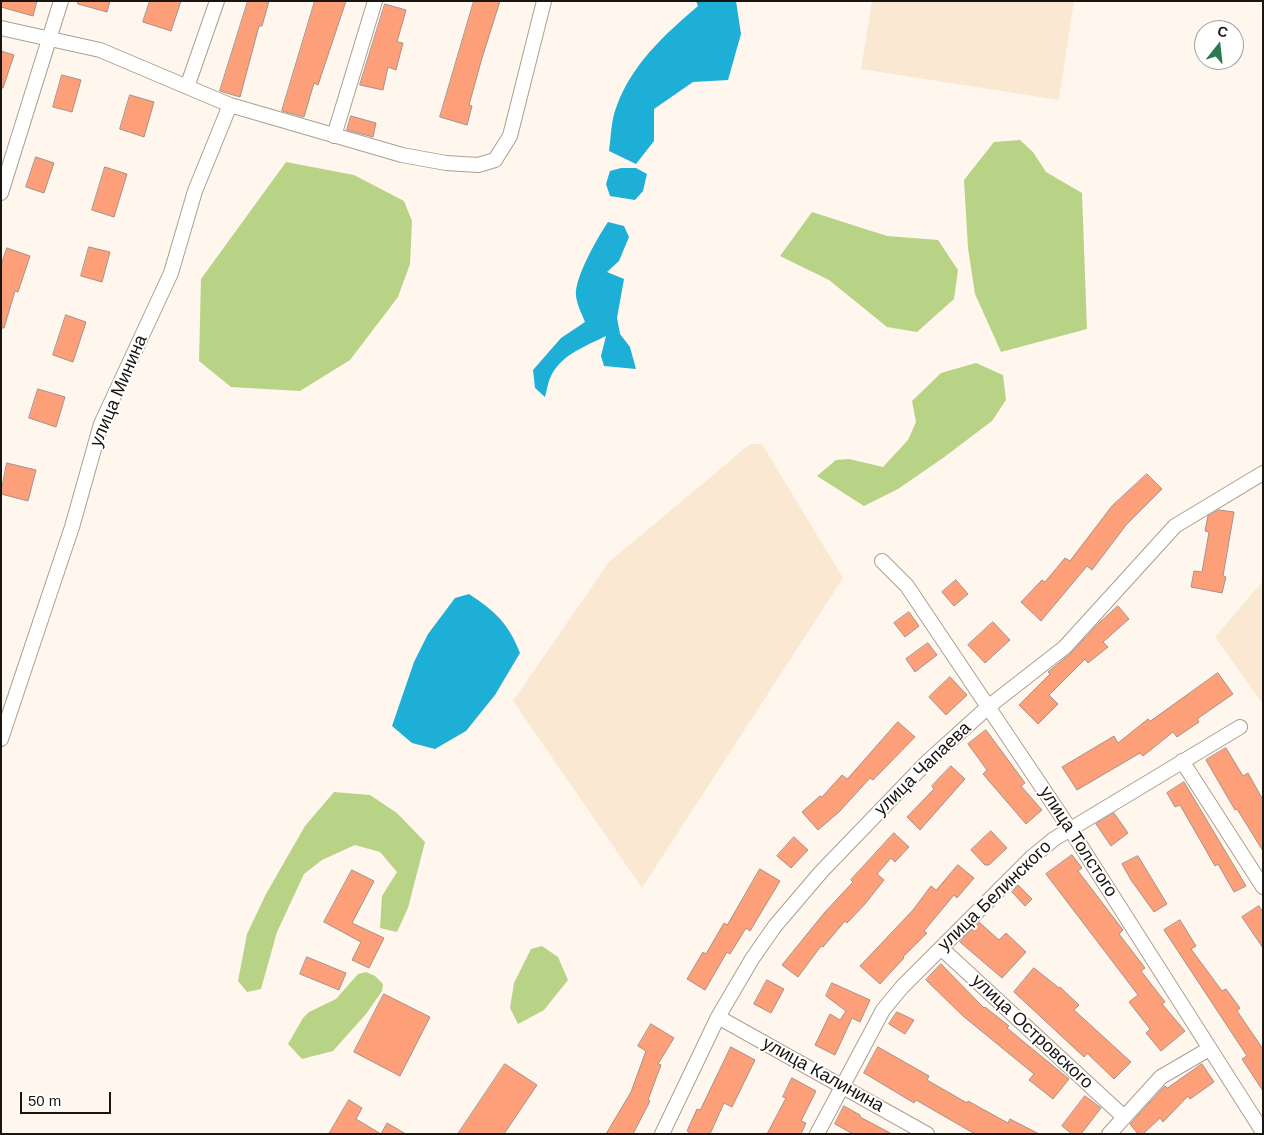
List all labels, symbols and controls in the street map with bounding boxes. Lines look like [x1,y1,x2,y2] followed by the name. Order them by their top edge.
[1194,20,1244,70] north arrow
[1216,22,1230,41] text: С
[86,332,152,450] street label: улица Минина
[870,718,976,820] street label: улица Чапаева
[1034,783,1122,901] street label: улица Толстого
[934,836,1056,956] street label: улица Белинского
[967,970,1097,1094] street label: улица Островского
[759,1033,887,1117] street label: улица Калинина
[22,1082,114,1114] scale bar
[28,1092,61,1109] text: 50 m

